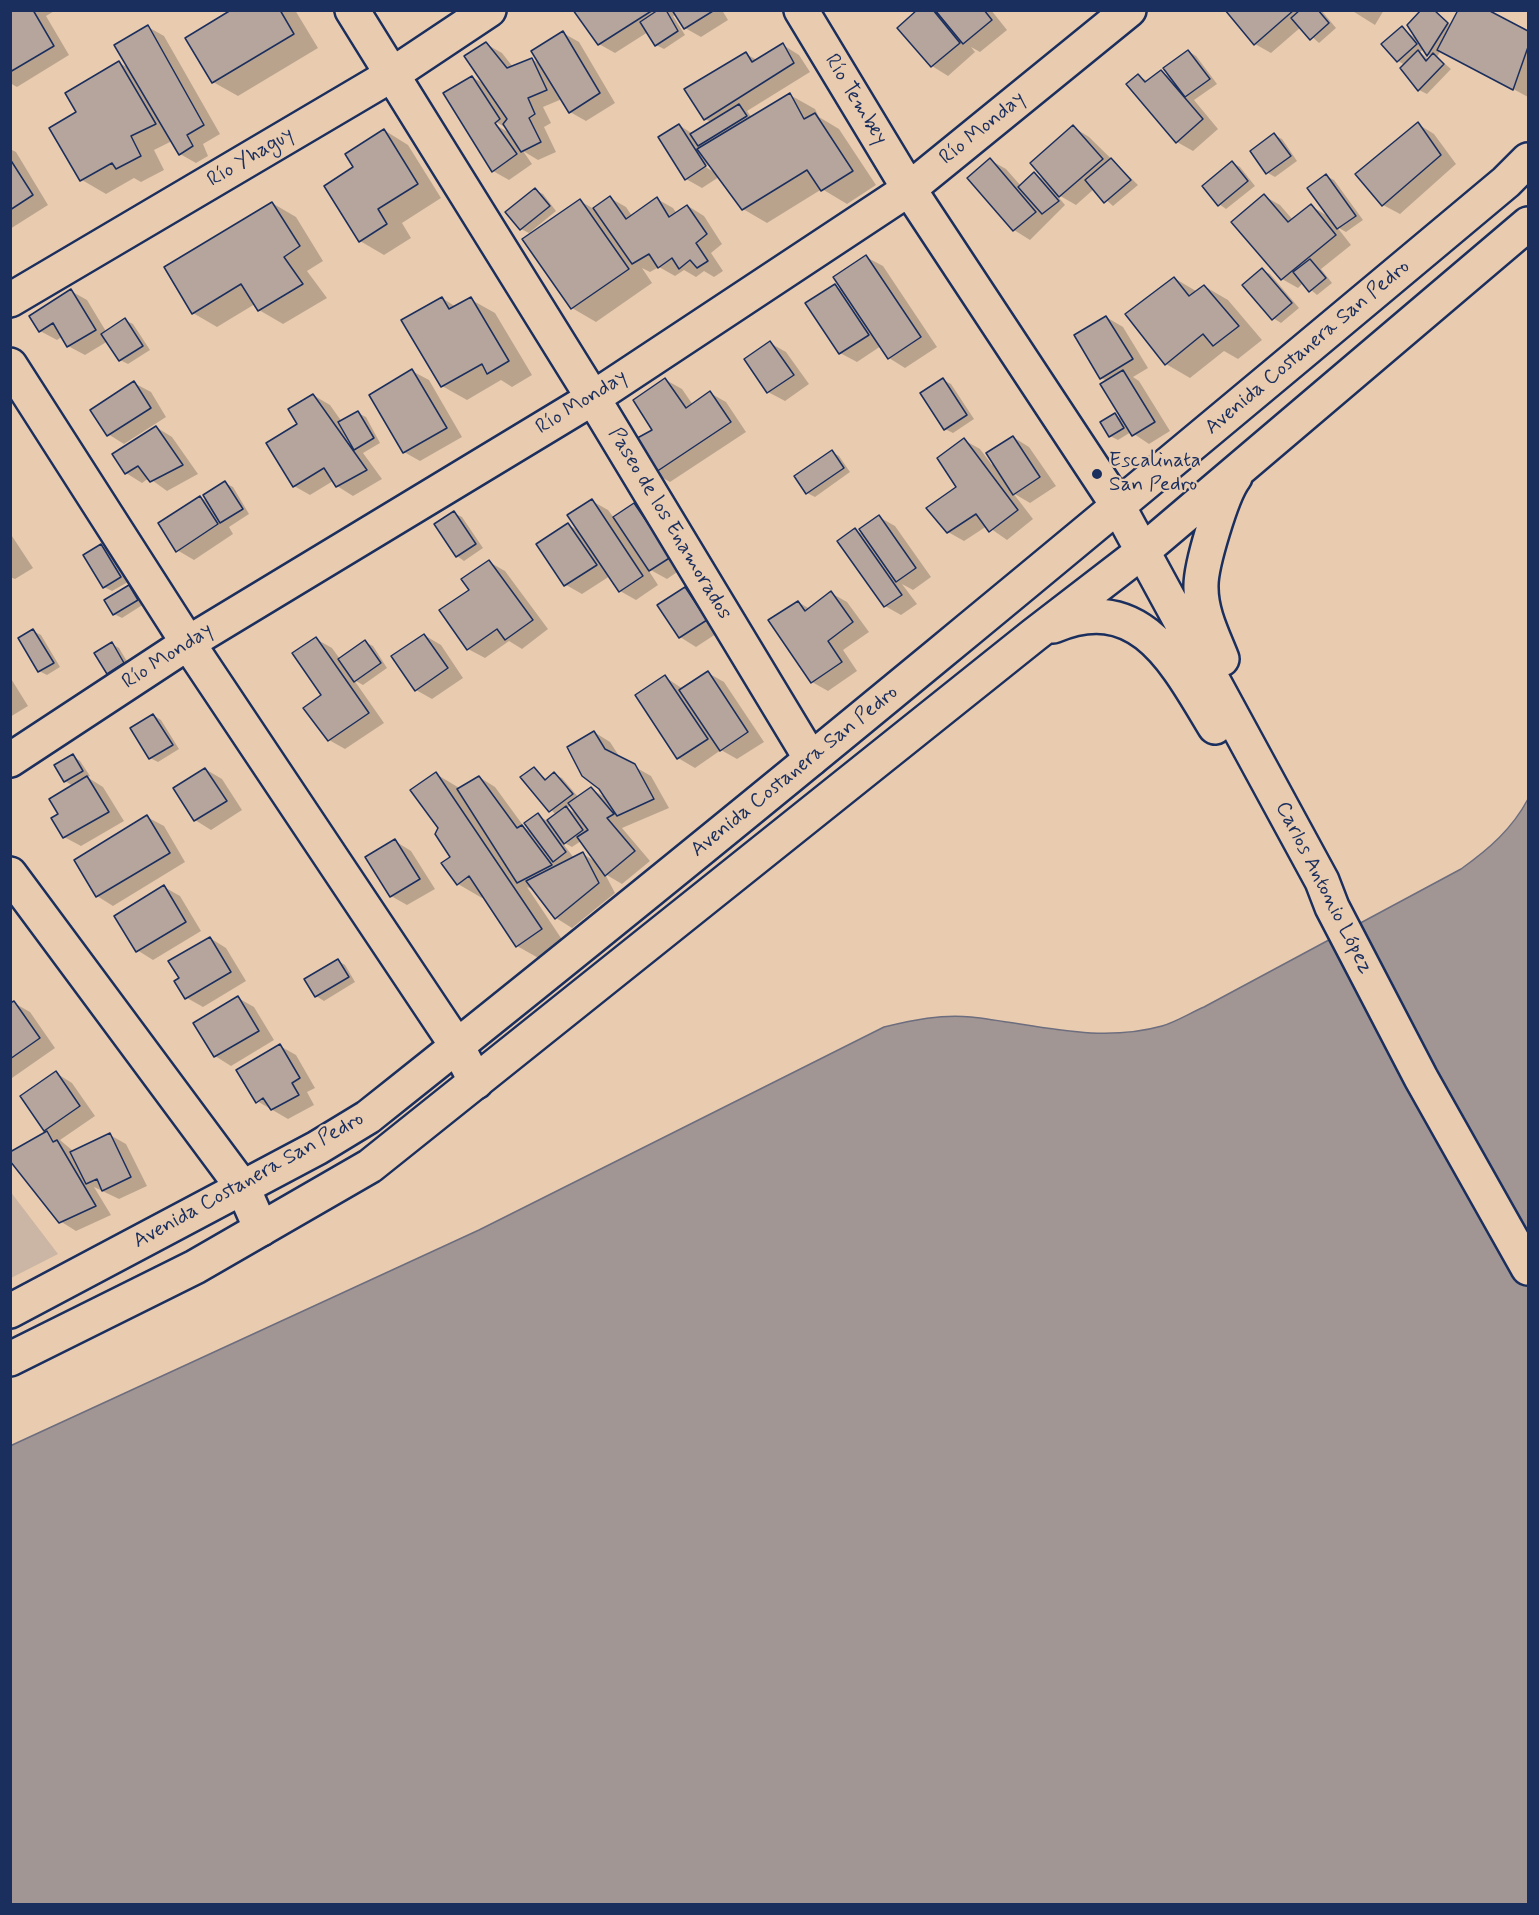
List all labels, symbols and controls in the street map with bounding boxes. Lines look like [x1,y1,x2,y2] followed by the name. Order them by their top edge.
[818,50,892,150] street label: Río Tembey
[935,87,1031,171] street label: Río Monday
[203,122,299,194] street label: Río Yhaguy
[1200,255,1416,441] street label: Avenida Costanera San Pedro
[532,365,632,441] street label: Río Monday
[602,423,736,625] street label: Paseo de los Enamorados
[1109,449,1201,499] place label: Escalinata San Pedro
[1090,467,1104,481] marker: Escalinata San Pedro
[118,618,218,696] street label: Río Monday
[686,681,904,863] street label: Avenida Costanera San Pedro
[1269,798,1377,978] street label: Carlos Antonio López
[129,1107,369,1255] street label: Avenida Costanera San Pedro

